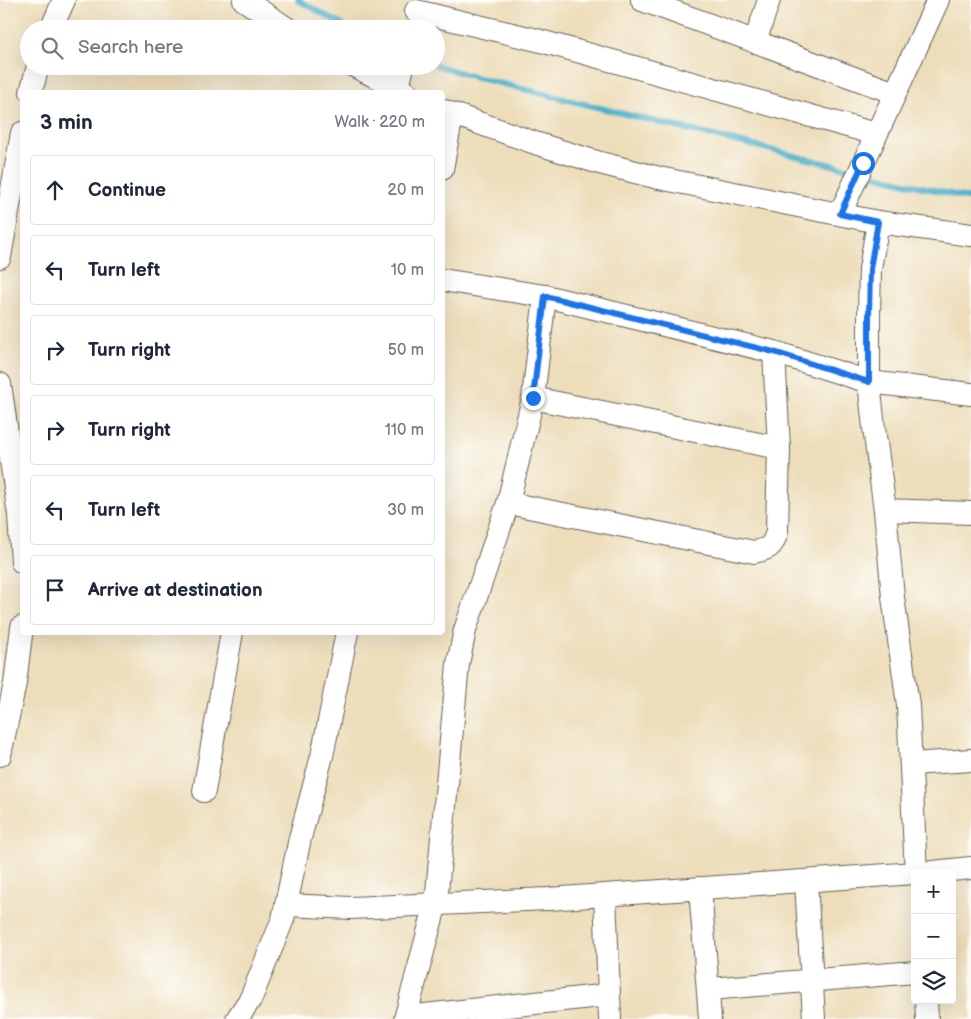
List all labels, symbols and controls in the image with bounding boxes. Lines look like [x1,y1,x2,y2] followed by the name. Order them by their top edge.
[20,20,445,75] search box
[38,34,66,62] icon: search
[78,36,183,59] text: Search here
[40,110,93,135] text: 3 min
[335,113,425,132] text: Walk · 220 m
[852,152,875,175] route start
[41,176,69,204] icon: ahead
[88,179,166,202] text: Continue
[388,181,424,200] text: 20 m
[41,256,69,284] icon: left
[88,259,160,282] text: Turn left
[391,261,424,280] text: 10 m
[41,336,69,364] icon: right
[88,339,171,362] text: Turn right
[388,341,424,360] text: 50 m
[522,387,545,410] route end
[41,416,69,444] icon: right
[88,419,171,442] text: Turn right
[385,421,424,440] text: 110 m
[41,496,69,524] icon: left
[88,499,160,522] text: Turn left
[387,501,424,520] text: 30 m
[41,576,69,604] icon: arrive
[88,579,263,602] text: Arrive at destination
[911,869,956,1004] map controls
[911,869,956,914] button: +
[911,914,956,959] button: −
[911,959,956,1004] button: layers

